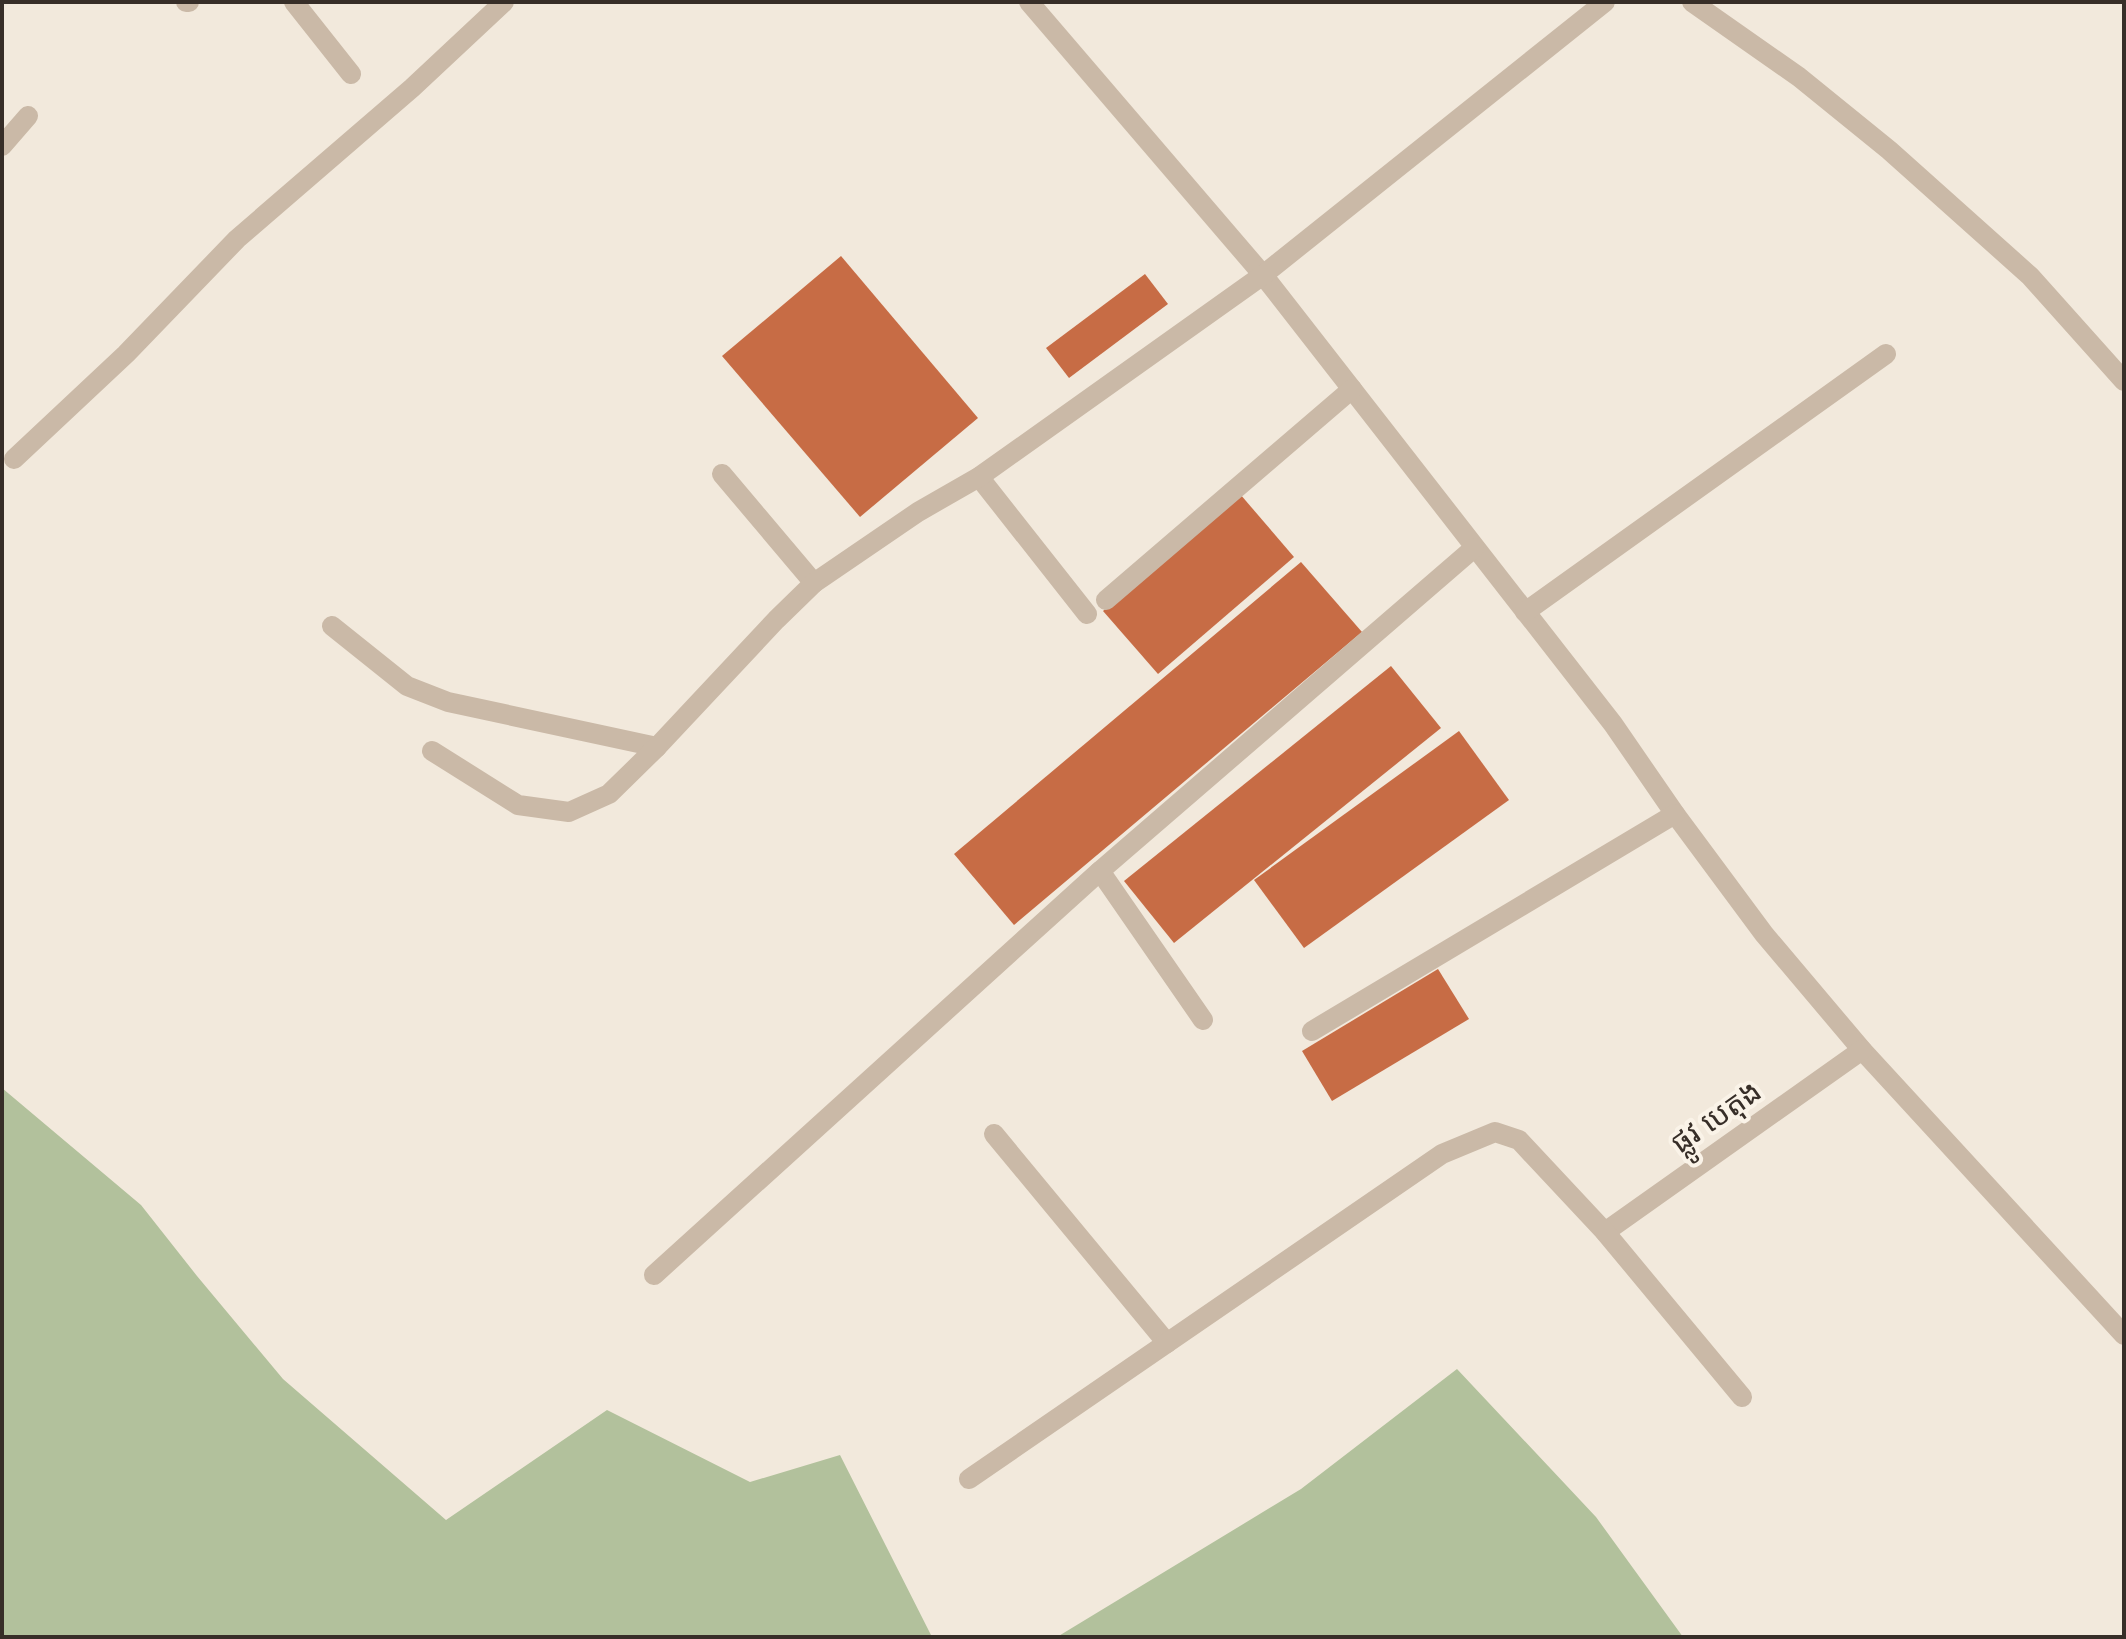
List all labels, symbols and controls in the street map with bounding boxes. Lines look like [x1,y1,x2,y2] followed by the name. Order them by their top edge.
[1663,1071,1773,1168] street label: ផ្លូវ បេតុង

